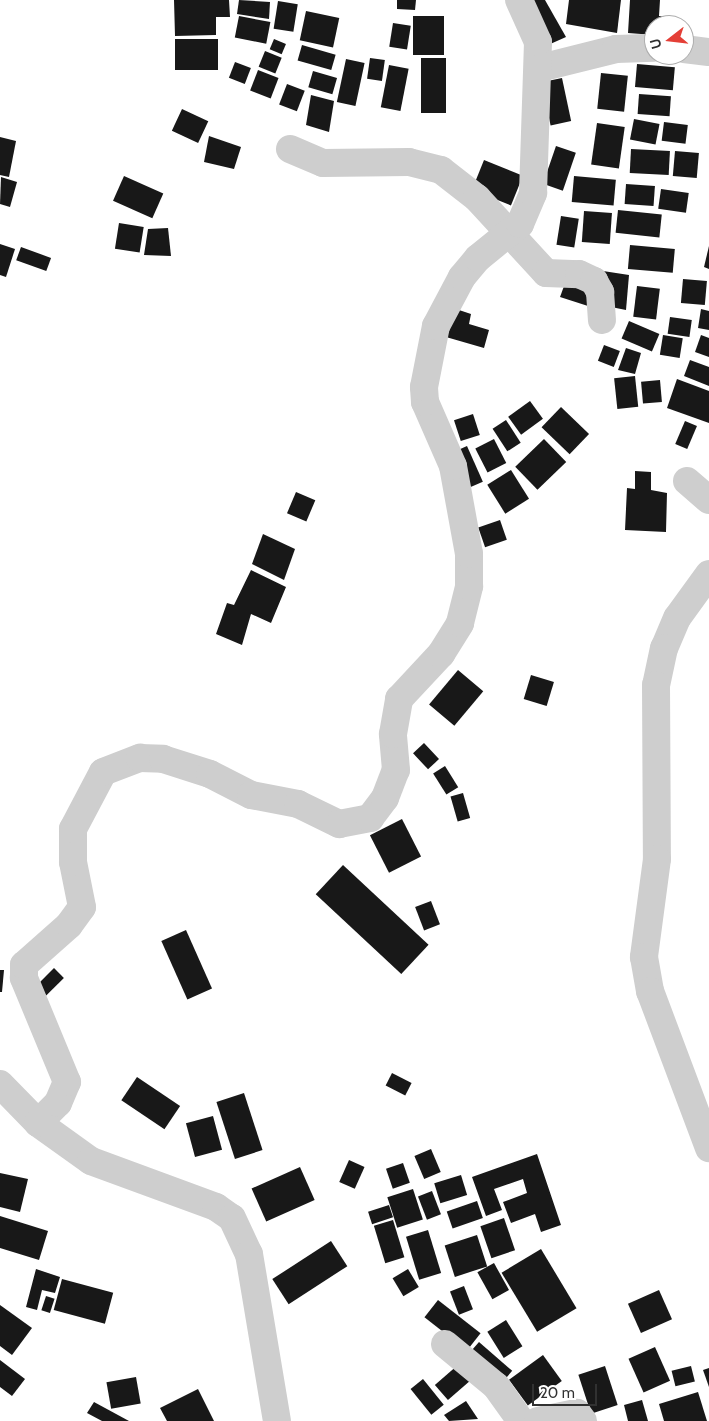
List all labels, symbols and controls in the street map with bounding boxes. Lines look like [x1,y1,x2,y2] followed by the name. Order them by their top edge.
[644,15,694,65] north arrow
[646,37,666,51] text: U
[534,1374,599,1406] scale bar
[540,1384,575,1402] text: 20 m

